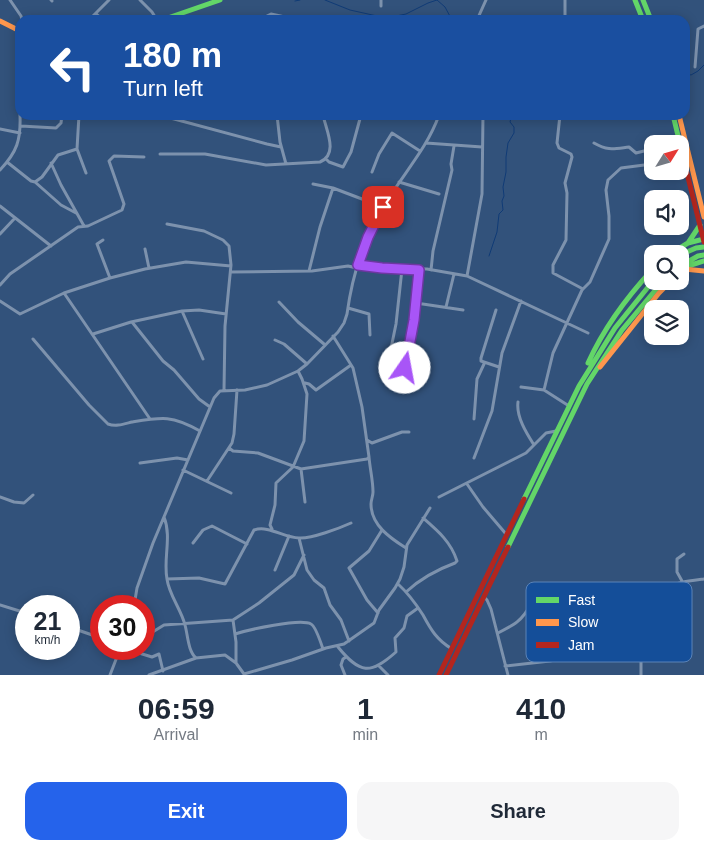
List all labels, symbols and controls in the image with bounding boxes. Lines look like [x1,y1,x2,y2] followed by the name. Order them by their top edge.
[40,35,105,100] icon: left
[123,35,222,74] text: 180 m
[123,76,203,101] text: Turn left
[644,135,689,180] north arrow
[644,135,689,345] map controls
[362,186,404,228] pin
[644,190,689,235] button: sound
[369,193,397,221] icon: arrive
[644,245,689,290] button: search
[644,300,689,345] button: layers
[378,341,430,393] position arrow
[526,582,692,662] legend
[568,592,595,608] text: Fast
[90,595,155,660] speed limit sign: 30
[34,607,61,635] text: 21
[568,614,599,630] text: Slow
[34,633,61,647] text: km/h
[568,637,594,653] text: Jam
[138,692,215,725] text: 06:59
[357,692,374,725] text: 1
[516,692,566,725] text: 410
[154,726,199,743] text: Arrival
[352,726,378,743] text: min
[534,726,548,743] text: m
[25,782,347,840] button: Exit
[357,782,679,840] button: Share

